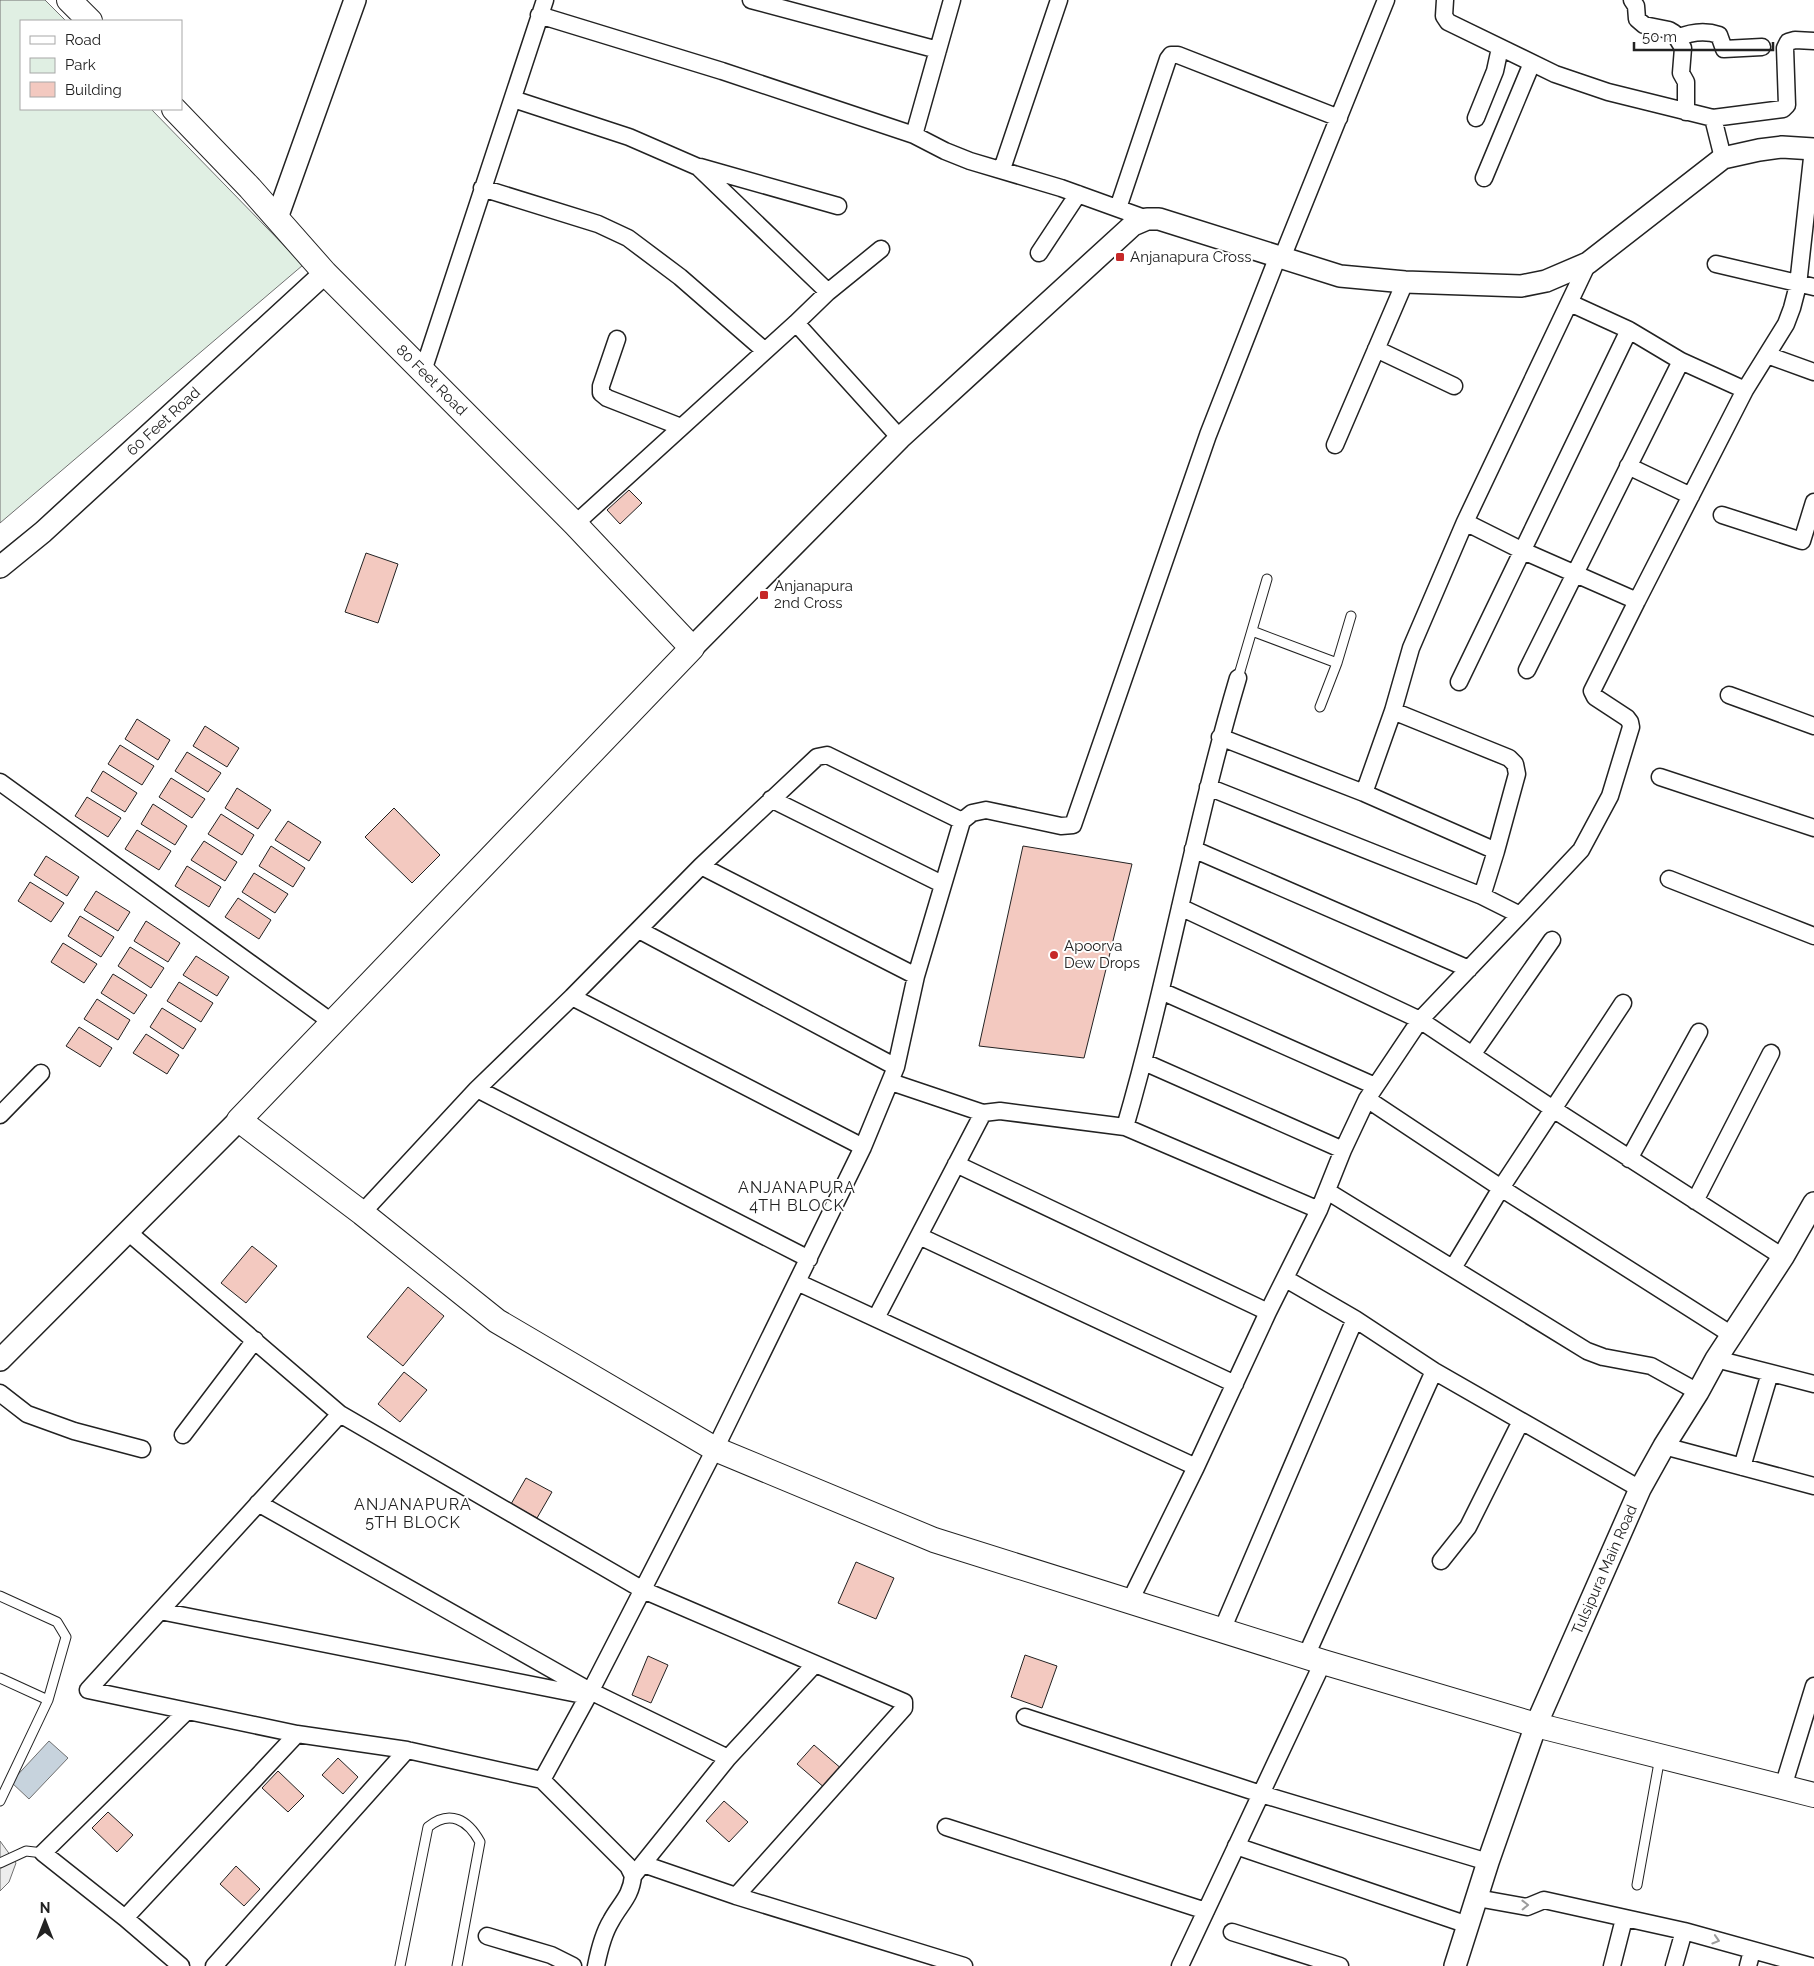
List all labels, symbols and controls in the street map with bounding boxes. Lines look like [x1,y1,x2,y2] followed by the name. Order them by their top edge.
[20,20,182,110] legend
[1634,20,1773,52] scale bar
[1642,28,1677,46] text: 50 m
[65,31,101,49] text: Road
[65,56,96,74] text: Park
[65,81,122,99] text: Building
[1130,248,1251,266] place label: Anjanapura Cross
[1114,251,1126,263] marker: Anjanapura Cross
[392,341,471,419] street label: 80 Feet Road
[123,383,204,459] street label: 60 Feet Road
[774,577,853,612] place label: Anjanapura 2nd Cross
[758,589,770,601] marker: Anjanapura 2nd Cross
[1064,937,1140,972] place label: Apoorva Dew Drops
[1048,949,1060,961] marker: Apoorva Dew Drops
[738,1178,856,1215] district label: ANJANAPURA 4TH BLOCK
[354,1495,472,1532] district label: ANJANAPURA 5TH BLOCK
[1568,1502,1641,1637] street label: Tulsipura Main Road
[20,1896,70,1946] north arrow
[1521,1899,1529,1910] one-way arrow
[40,1900,50,1916] text: N
[1712,1935,1720,1945] one-way arrow

